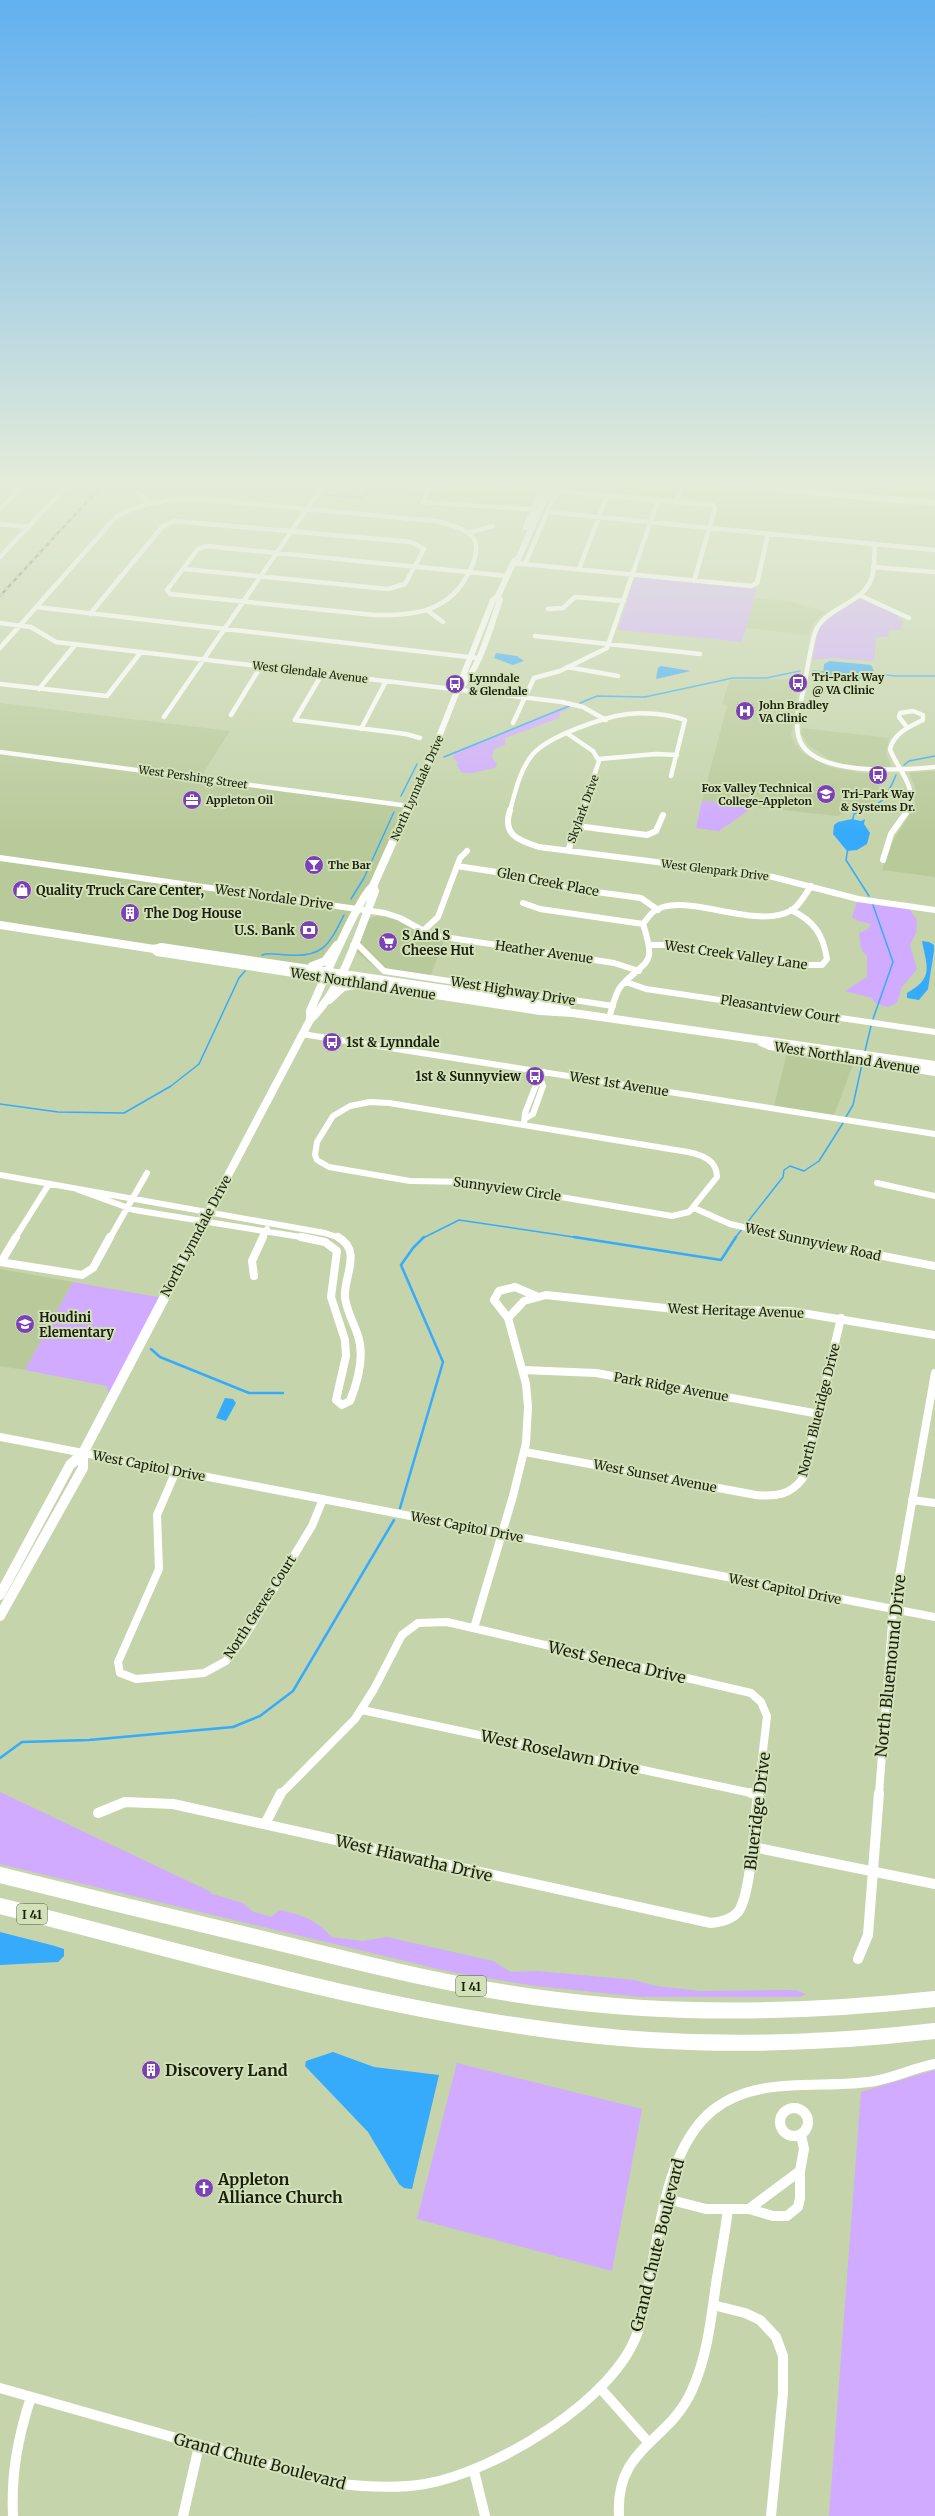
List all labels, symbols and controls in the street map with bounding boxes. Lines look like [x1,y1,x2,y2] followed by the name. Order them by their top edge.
[251,658,369,686] street label: West Glendale Avenue
[812,670,885,697] place label: Tri-Park Way @ VA Clinic
[469,671,528,698] place label: Lynndale & Glendale
[787,672,809,694] bus stop icon: Tri-Park Way @ VA Clinic
[444,673,466,695] bus stop icon: Lynndale & Glendale
[758,698,829,725] place label: John Bradley VA Clinic
[734,700,756,722] hospital icon: John Bradley VA Clinic
[387,733,447,843] street label: North Lynndale Drive
[137,762,249,792] street label: West Pershing Street
[867,764,889,786] bus stop icon: Tri-Park Way & Systems Dr.
[564,773,602,845] street label: Skylark Drive
[702,781,813,808] place label: Fox Valley Technical College-Appleton
[815,783,837,805] school or university icon: Fox Valley Technical College-Appleton
[841,787,915,814] place label: Tri-Park Way & Systems Dr.
[181,789,203,811] office icon: Appleton Oil
[205,793,274,807] place label: Appleton Oil
[303,854,325,876] bar icon: The Bar
[659,856,770,884] street label: West Glenpark Drive
[328,858,371,872] place label: The Bar
[496,864,601,900] street label: Glen Creek Place
[11,879,33,901] shop icon: Quality Truck Care Center,
[213,880,335,914] street label: West Nordale Drive
[36,882,204,899] place label: Quality Truck Care Center,
[119,902,141,924] building icon: The Dog House
[144,905,242,922] place label: The Dog House
[298,919,320,941] bank icon: U.S. Bank
[234,922,296,939] place label: U.S. Bank
[402,927,475,959] place label: S And S Cheese Hut
[377,931,399,953] supermarket icon: S And S Cheese Hut
[662,936,809,973] street label: West Creek Valley Lane
[494,937,594,967] street label: Heather Avenue
[288,964,437,1004] street label: West Northland Avenue
[448,973,577,1009] street label: West Highway Drive
[719,991,841,1027] street label: Pleasantview Court
[321,1031,343,1053] bus stop icon: 1st & Lynndale
[346,1034,440,1051] place label: 1st & Lynndale
[772,1038,921,1078] street label: West Northland Avenue
[524,1065,546,1087] bus stop icon: 1st & Sunnyview
[415,1068,522,1085] place label: 1st & Sunnyview
[567,1068,670,1100] street label: West 1st Avenue
[157,1172,235,1300] street label: North Lynndale Drive
[452,1173,562,1205] street label: Sunnyview Circle
[743,1219,883,1265] street label: West Sunnyview Road
[667,1300,805,1322] street label: West Heritage Avenue
[39,1309,114,1341] place label: Houdini Elementary
[14,1313,36,1335] school or university icon: Houdini Elementary
[794,1341,844,1478] street label: North Blueridge Drive
[612,1369,730,1406] street label: Park Ridge Avenue
[90,1447,207,1485] street label: West Capitol Drive
[591,1456,718,1496] street label: West Sunset Avenue
[408,1508,525,1546] street label: West Capitol Drive
[220,1552,300,1662] street label: North Greves Court
[726,1570,843,1608] street label: West Capitol Drive
[870,1574,910,1758] street label: North Bluemound Drive
[545,1636,688,1688] street label: West Seneca Drive
[478,1725,641,1779] street label: West Roselawn Drive
[740,1751,774,1871] street label: Blueridge Drive
[333,1830,494,1886] street label: West Hiawatha Drive
[17,1904,47,1924] road number: I 41
[456,1976,486,1996] road number: I 41
[140,2059,162,2081] building icon: Discovery Land
[165,2060,288,2080] place label: Discovery Land
[626,2156,688,2333] street label: Grand Chute Boulevard
[217,2169,343,2207] place label: Appleton Alliance Church
[193,2177,215,2199] church icon: Appleton Alliance Church
[172,2428,349,2494] street label: Grand Chute Boulevard

